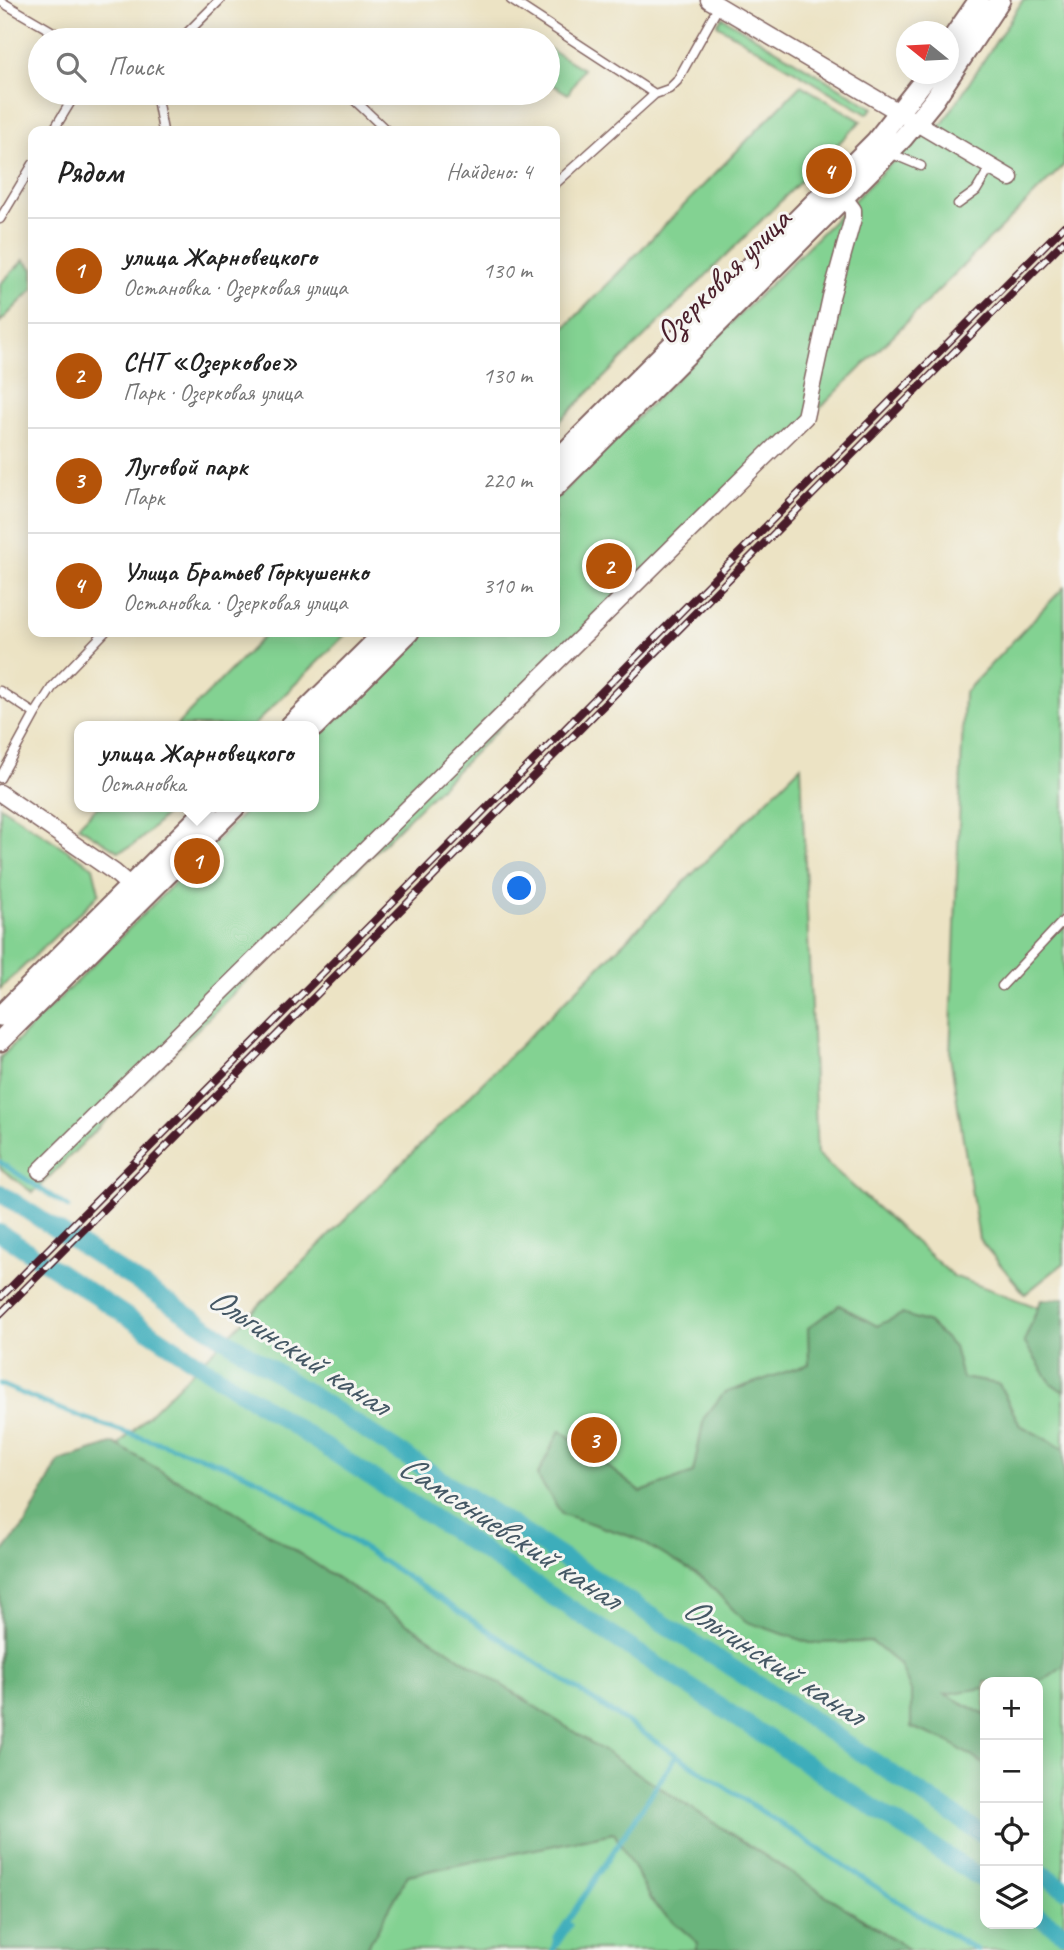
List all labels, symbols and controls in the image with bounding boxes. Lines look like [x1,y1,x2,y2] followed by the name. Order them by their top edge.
[896,21,959,84] north arrow
[28,28,560,105] search box
[52,48,90,86] icon: search
[108,50,163,83] text: Поиск
[806,145,852,197] pin: 4
[56,153,123,191] text: Рядом
[446,157,532,186] text: Найдено: 4
[646,197,802,353] street label: Озерковая улица
[123,240,317,273] text: улица Жарновецкого
[74,256,84,285] text: 1
[483,256,532,285] text: 130 m
[123,273,347,302] text: Остановка · Озерковая улица
[123,345,297,378] text: СНТ «Озерковое»
[74,361,84,390] text: 2
[483,361,532,390] text: 130 m
[123,378,302,407] text: Парк · Озерковая улица
[123,450,248,483] text: Луговой парк
[74,466,84,495] text: 3
[483,466,532,495] text: 220 m
[123,483,164,512] text: Парк
[586,540,632,592] pin: 2
[123,555,368,588] text: Улица Братьев Горкушенко
[74,571,84,600] text: 4
[483,571,532,600] text: 310 m
[123,588,347,617] text: Остановка · Озерковая улица
[74,721,319,812] popup
[100,736,293,769] text: улица Жарновецкого
[100,769,186,798] text: Остановка
[174,835,220,887] pin: 1
[502,871,536,905] your location
[200,1275,403,1429] water label: Ольгинский канал
[571,1414,617,1466] pin: 3
[390,1443,634,1623] water label: Самсониевский канал
[675,1585,878,1739] water label: Ольгинский канал
[980,1677,1043,1929] map controls
[980,1677,1043,1740] button: +
[980,1740,1043,1803] button: −
[980,1803,1043,1866] button: locate
[980,1866,1043,1929] button: layers

